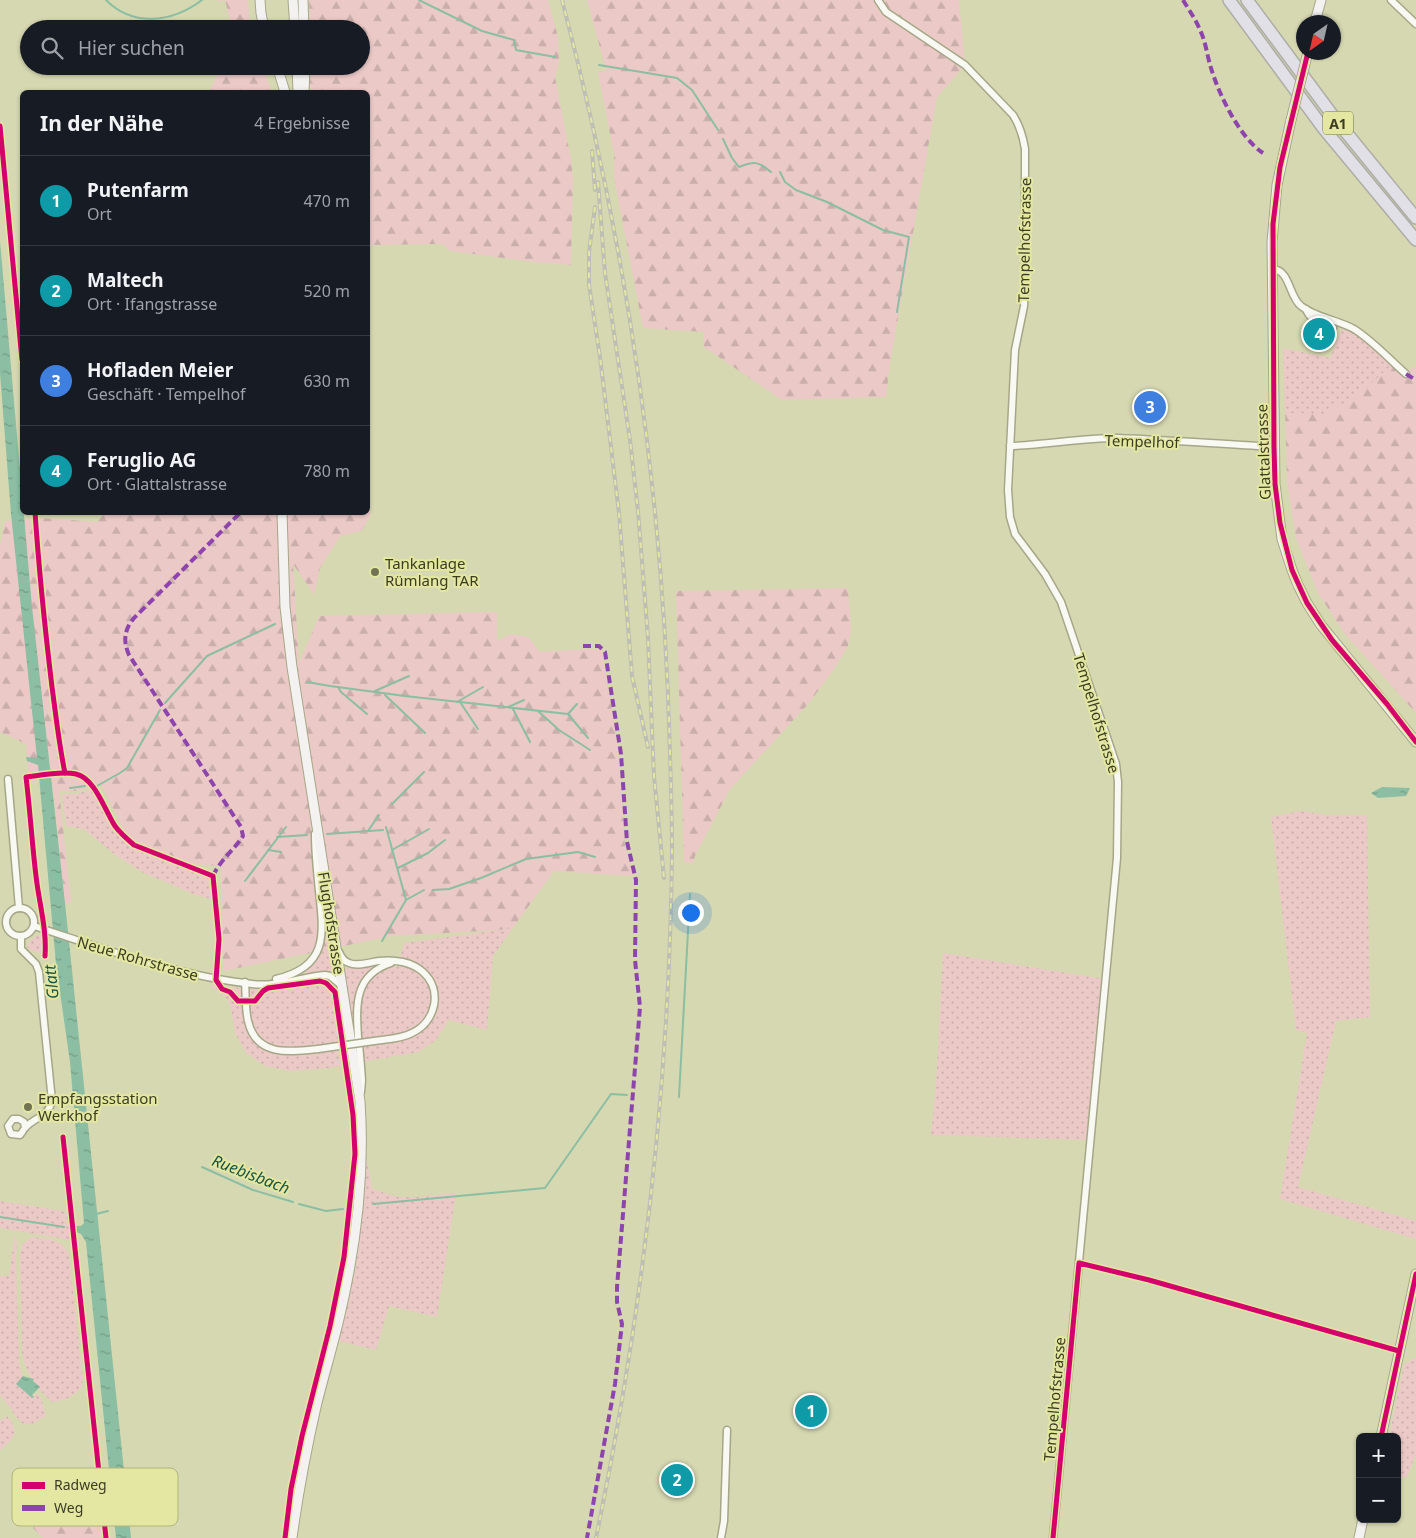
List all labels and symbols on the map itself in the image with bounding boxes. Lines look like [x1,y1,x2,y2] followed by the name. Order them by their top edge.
[1296,15,1341,60] north arrow
[1323,112,1353,134] road number: A1
[1013,178,1035,302] street label: Tempelhofstrasse
[1303,315,1335,353] pin: 4
[1134,388,1166,426] pin: 3
[1251,404,1275,500] street label: Glattalstrasse
[1104,430,1181,452] street label: Tempelhof
[385,553,479,590] place label: Tankanlage Rümlang TAR
[369,566,381,578] marker: Tankanlage Rümlang TAR
[1069,651,1125,775] street label: Tempelhofstrasse
[314,870,350,976] street label: Flughofstrasse
[678,900,704,926] your location
[75,931,201,985] street label: Neue Rohrstrasse
[38,963,64,1000] water label: Glatt
[38,1088,158,1125] place label: Empfangsstation Werkhof
[22,1101,34,1113] marker: Empfangsstation Werkhof
[209,1149,293,1199] water label: Ruebisbach
[1039,1336,1069,1462] street label: Tempelhofstrasse
[795,1392,827,1430] pin: 1
[661,1461,693,1499] pin: 2
[12,1468,178,1526] legend
[54,1475,107,1494] text: Radweg
[54,1498,83,1517] text: Weg

